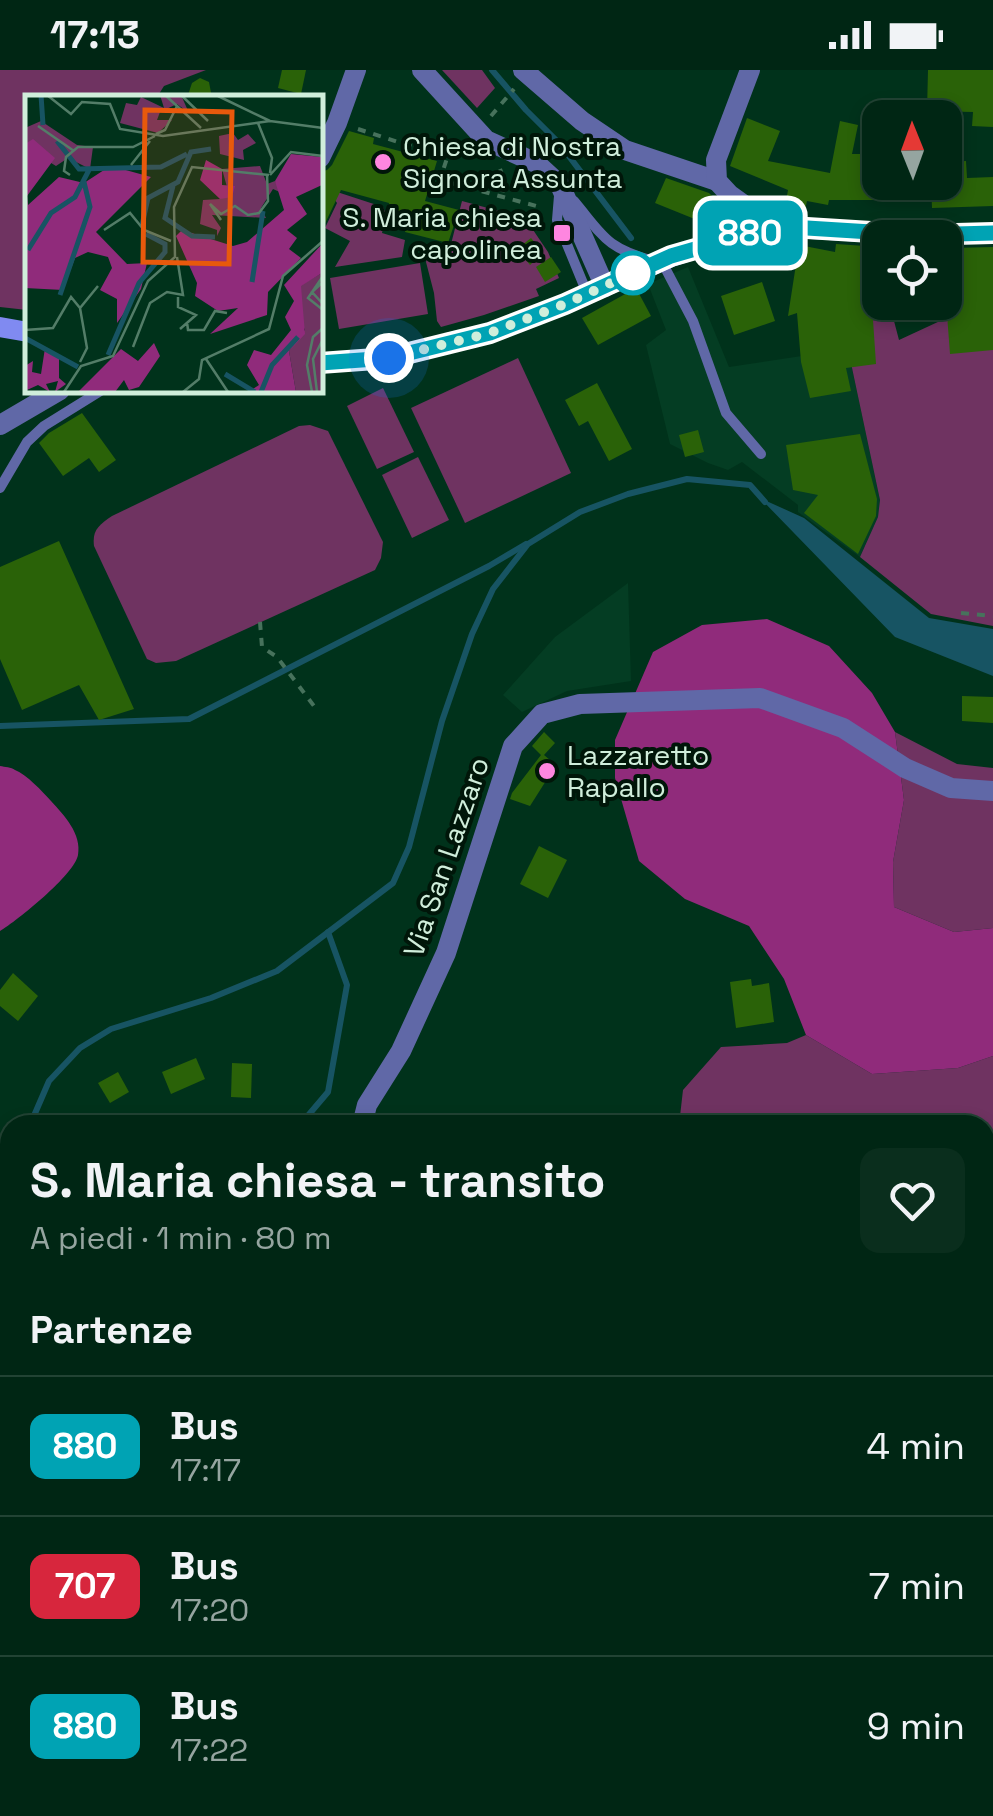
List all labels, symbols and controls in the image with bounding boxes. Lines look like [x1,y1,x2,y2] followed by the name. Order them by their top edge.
[50,11,140,59] text: 17:13
[25,95,322,392] inset map
[862,100,962,200] north arrow
[862,100,962,320] map controls
[403,128,622,196] place label: Chiesa di Nostra Signora Assunta
[372,151,394,173] marker: Chiesa di Nostra Signora Assunta
[342,199,542,267] place label: S. Maria chiesa capolinea
[692,200,808,266] line badge: 880
[718,211,782,255] text: 880
[862,220,962,320] button: locate
[551,222,573,244] marker: S. Maria chiesa capolinea
[612,252,654,294] unlabelled marker
[364,333,414,383] your location
[567,737,709,805] place label: Lazzaretto Rapallo
[395,752,497,962] street label: Via San Lazzaro
[536,760,558,782] marker: Lazzaretto Rapallo
[860,1148,965,1253] button: heart
[30,1150,605,1211] text: S. Maria chiesa - transito
[30,1218,331,1258] text: A piedi · 1 min · 80 m
[30,1306,193,1354] text: Partenze
[170,1402,239,1450] text: Bus
[866,1422,965,1470] text: 4 min
[53,1424,117,1468] text: 880
[170,1450,241,1490] text: 17:17
[170,1542,239,1590] text: Bus
[869,1562,965,1610] text: 7 min
[55,1564,115,1608] text: 707
[170,1590,249,1630] text: 17:20
[170,1682,239,1730] text: Bus
[867,1702,965,1750] text: 9 min
[53,1704,117,1748] text: 880
[170,1730,248,1770] text: 17:22

